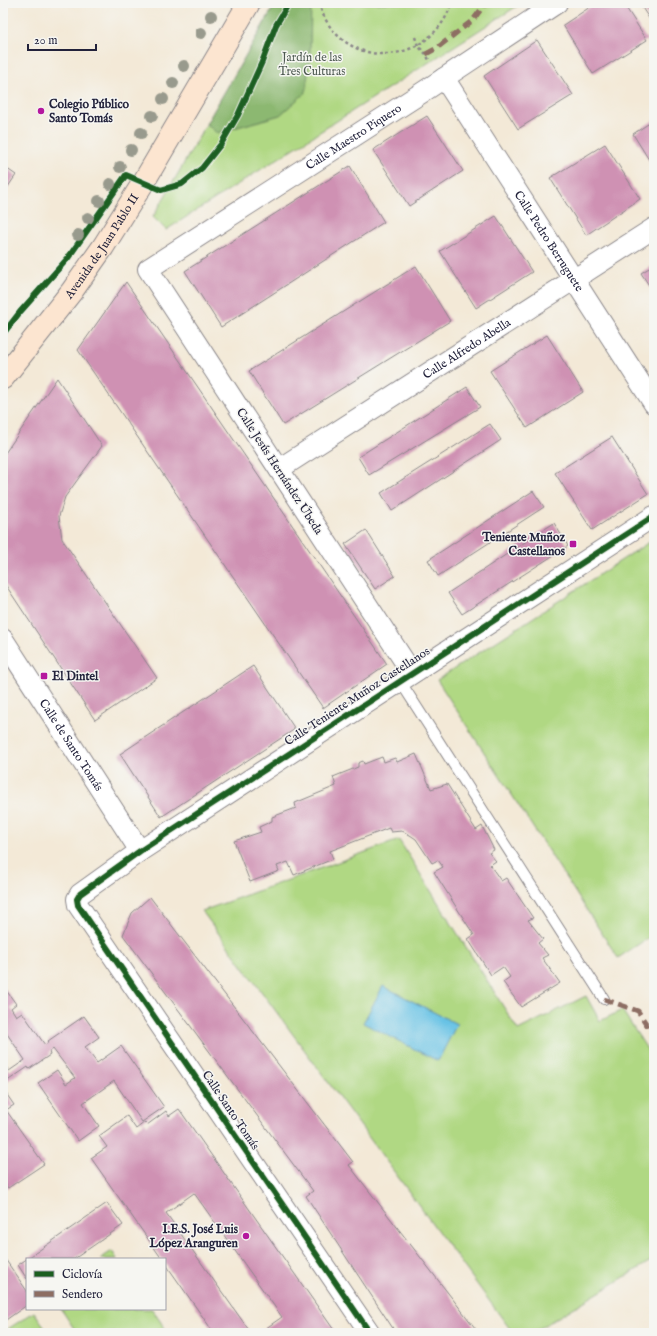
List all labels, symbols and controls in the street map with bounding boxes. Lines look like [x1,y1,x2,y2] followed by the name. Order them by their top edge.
[28,26,96,52] scale bar
[34,33,57,48] text: 20 m
[279,50,345,79] park label: Jardín de las Tres Culturas
[49,97,130,126] place label: Colegio Público Santo Tomás
[303,101,405,173] street label: Calle Maestro Piquero
[36,106,46,116] marker: Colegio Público Santo Tomás
[511,188,587,295] street label: Calle Pedro Berruguete
[61,191,142,303] street label: Avenida de Juan Pablo II
[420,315,514,383] street label: Calle Alfredo Abella
[232,405,327,539] street label: Calle Jesús Hernández Úbeda
[481,530,566,559] place label: Teniente Muñoz Castellanos
[568,539,578,549] marker: Teniente Muñoz Castellanos
[282,644,433,749] street label: Calle Teniente Muñoz Castellanos
[52,669,99,684] place label: El Dintel
[39,671,49,681] marker: El Dintel
[36,696,106,794] street label: Calle de Santo Tomás
[199,1068,263,1153] street label: Calle Santo Tomás
[149,1222,239,1252] place label: I.E.S. José Luis López Aranguren
[241,1231,251,1241] marker: I.E.S. José Luis López Aranguren
[26,1258,166,1310] legend
[62,1267,103,1282] text: Ciclovía
[62,1287,103,1302] text: Sendero

